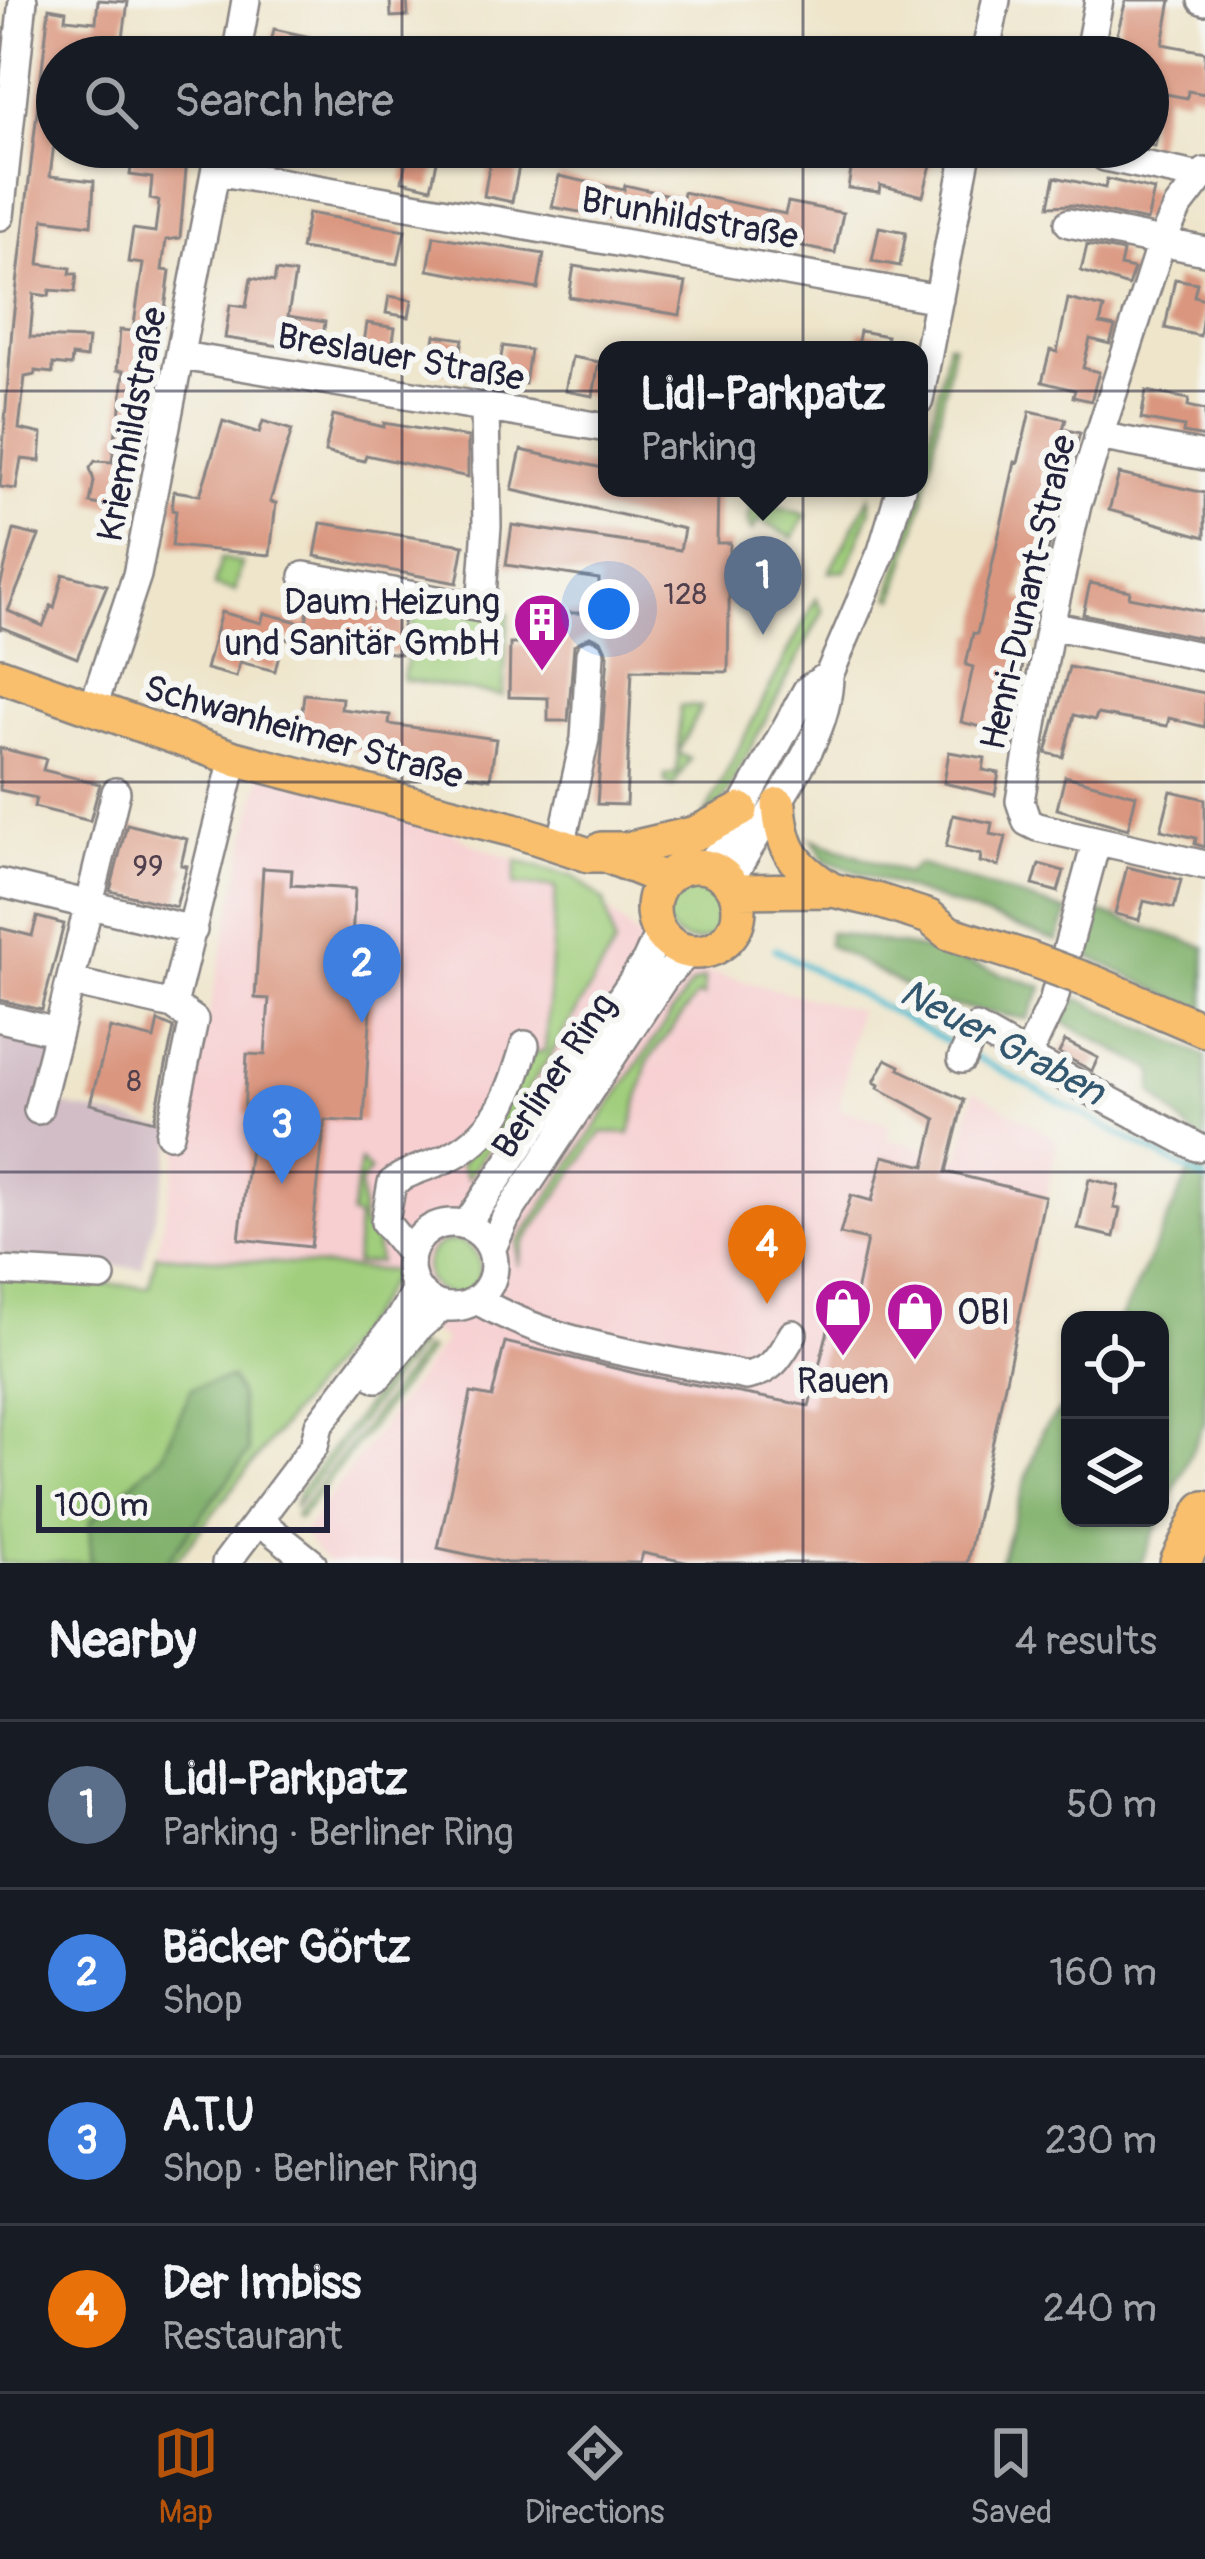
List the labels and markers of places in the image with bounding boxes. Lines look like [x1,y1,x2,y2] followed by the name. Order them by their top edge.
[724,536,802,635] pin: 1
[224,580,500,666] place label: Daum Heizung und Sanitär GmbH
[511,591,573,673] building icon: Daum Heizung und Sanitär GmbH
[323,924,401,1023] pin: 2
[243,1085,321,1184] pin: 3
[728,1205,806,1304] pin: 4
[812,1276,874,1358] shop icon: Rauen
[884,1280,946,1362] shop icon: OBI
[957,1290,1010,1335] place label: OBI
[797,1359,889,1404] place label: Rauen

